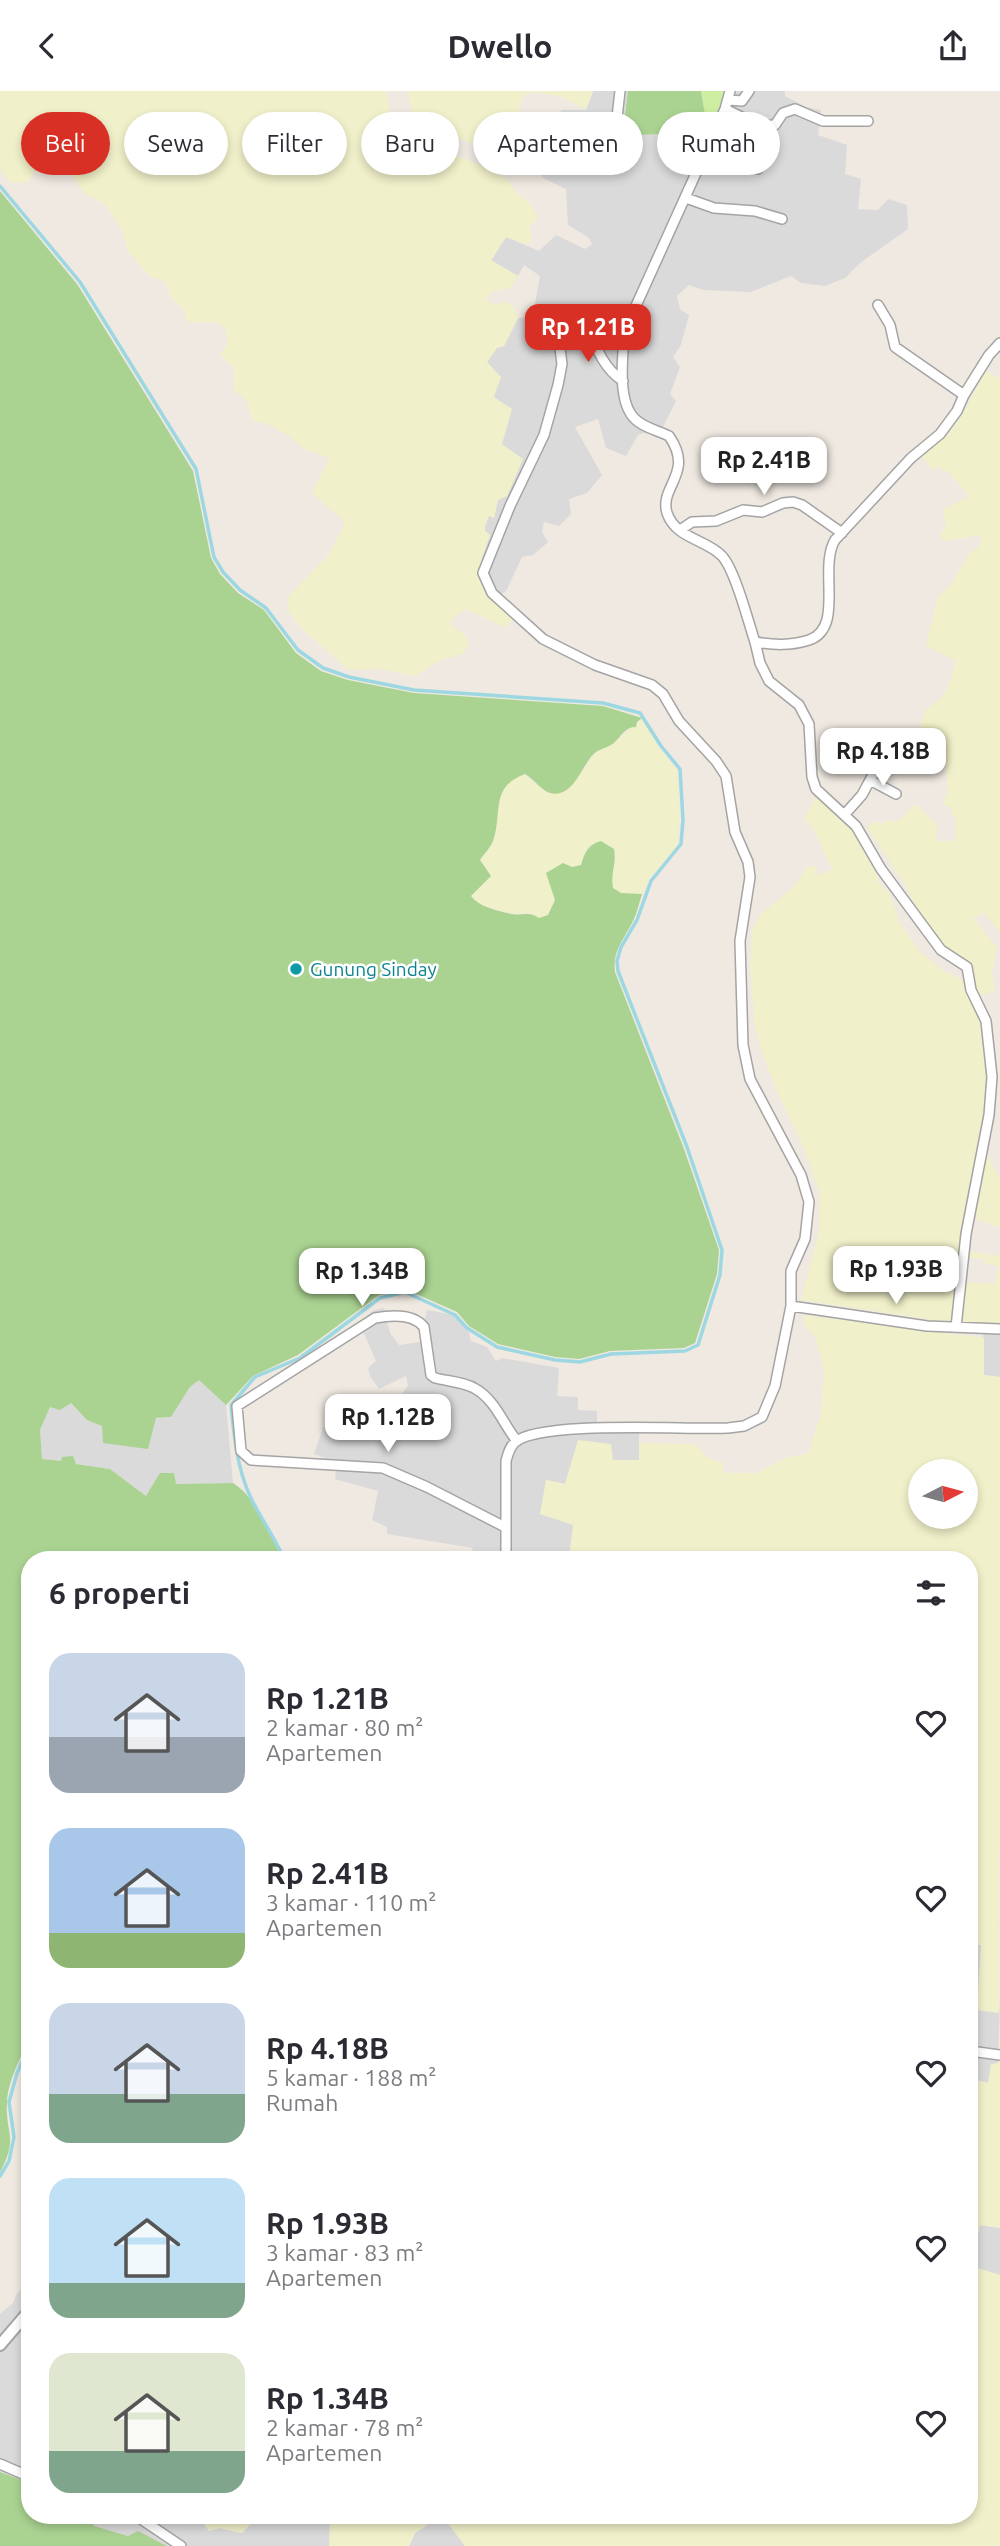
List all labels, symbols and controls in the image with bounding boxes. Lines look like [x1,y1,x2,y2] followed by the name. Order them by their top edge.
[28,27,66,65] icon: back
[934,27,972,65] icon: share
[447,28,553,64] text: Dwello
[21,112,110,175] chip: Beli
[124,112,228,175] chip: Sewa
[242,112,347,175] chip: Filter
[361,112,459,175] chip: Baru
[473,112,643,175] chip: Apartemen
[657,112,780,175] chip: Rumah
[516,305,660,364] pin: Rp 1.21B
[541,314,635,339] text: Rp 1.21B
[692,437,836,497] pin: Rp 2.41B
[717,447,811,472] text: Rp 2.41B
[811,729,955,788] pin: Rp 4.18B
[836,738,930,763] text: Rp 4.18B
[310,958,437,980] place label: Gunung Sinday
[288,961,304,977] marker: Gunung Sinday
[824,1247,968,1306] pin: Rp 1.93B
[290,1249,434,1308] pin: Rp 1.34B
[849,1256,943,1281] text: Rp 1.93B
[315,1258,409,1283] text: Rp 1.34B
[316,1395,460,1454] pin: Rp 1.12B
[341,1404,435,1429] text: Rp 1.12B
[908,1459,978,1529] north arrow
[908,1459,978,1529] map controls
[912,1574,950,1612] icon: filters
[49,1576,190,1610] text: 6 properti
[105,1681,189,1765] icon: home
[266,1681,389,1715] text: Rp 1.21B
[912,1704,950,1742] icon: heart
[266,1715,424,1740] text: 2 kamar · 80 m²
[266,1740,382,1765] text: Apartemen
[105,1856,189,1940] icon: home
[266,1856,389,1890] text: Rp 2.41B
[912,1879,950,1917] icon: heart
[266,1890,437,1915] text: 3 kamar · 110 m²
[266,1915,382,1940] text: Apartemen
[105,2031,189,2115] icon: home
[266,2031,389,2065] text: Rp 4.18B
[912,2054,950,2092] icon: heart
[266,2065,437,2090] text: 5 kamar · 188 m²
[266,2090,338,2115] text: Rumah
[105,2206,189,2290] icon: home
[266,2206,389,2240] text: Rp 1.93B
[912,2229,950,2267] icon: heart
[266,2240,424,2265] text: 3 kamar · 83 m²
[266,2265,382,2290] text: Apartemen
[105,2381,189,2465] icon: home
[266,2381,389,2415] text: Rp 1.34B
[912,2404,950,2442] icon: heart
[266,2415,424,2440] text: 2 kamar · 78 m²
[266,2440,382,2465] text: Apartemen

